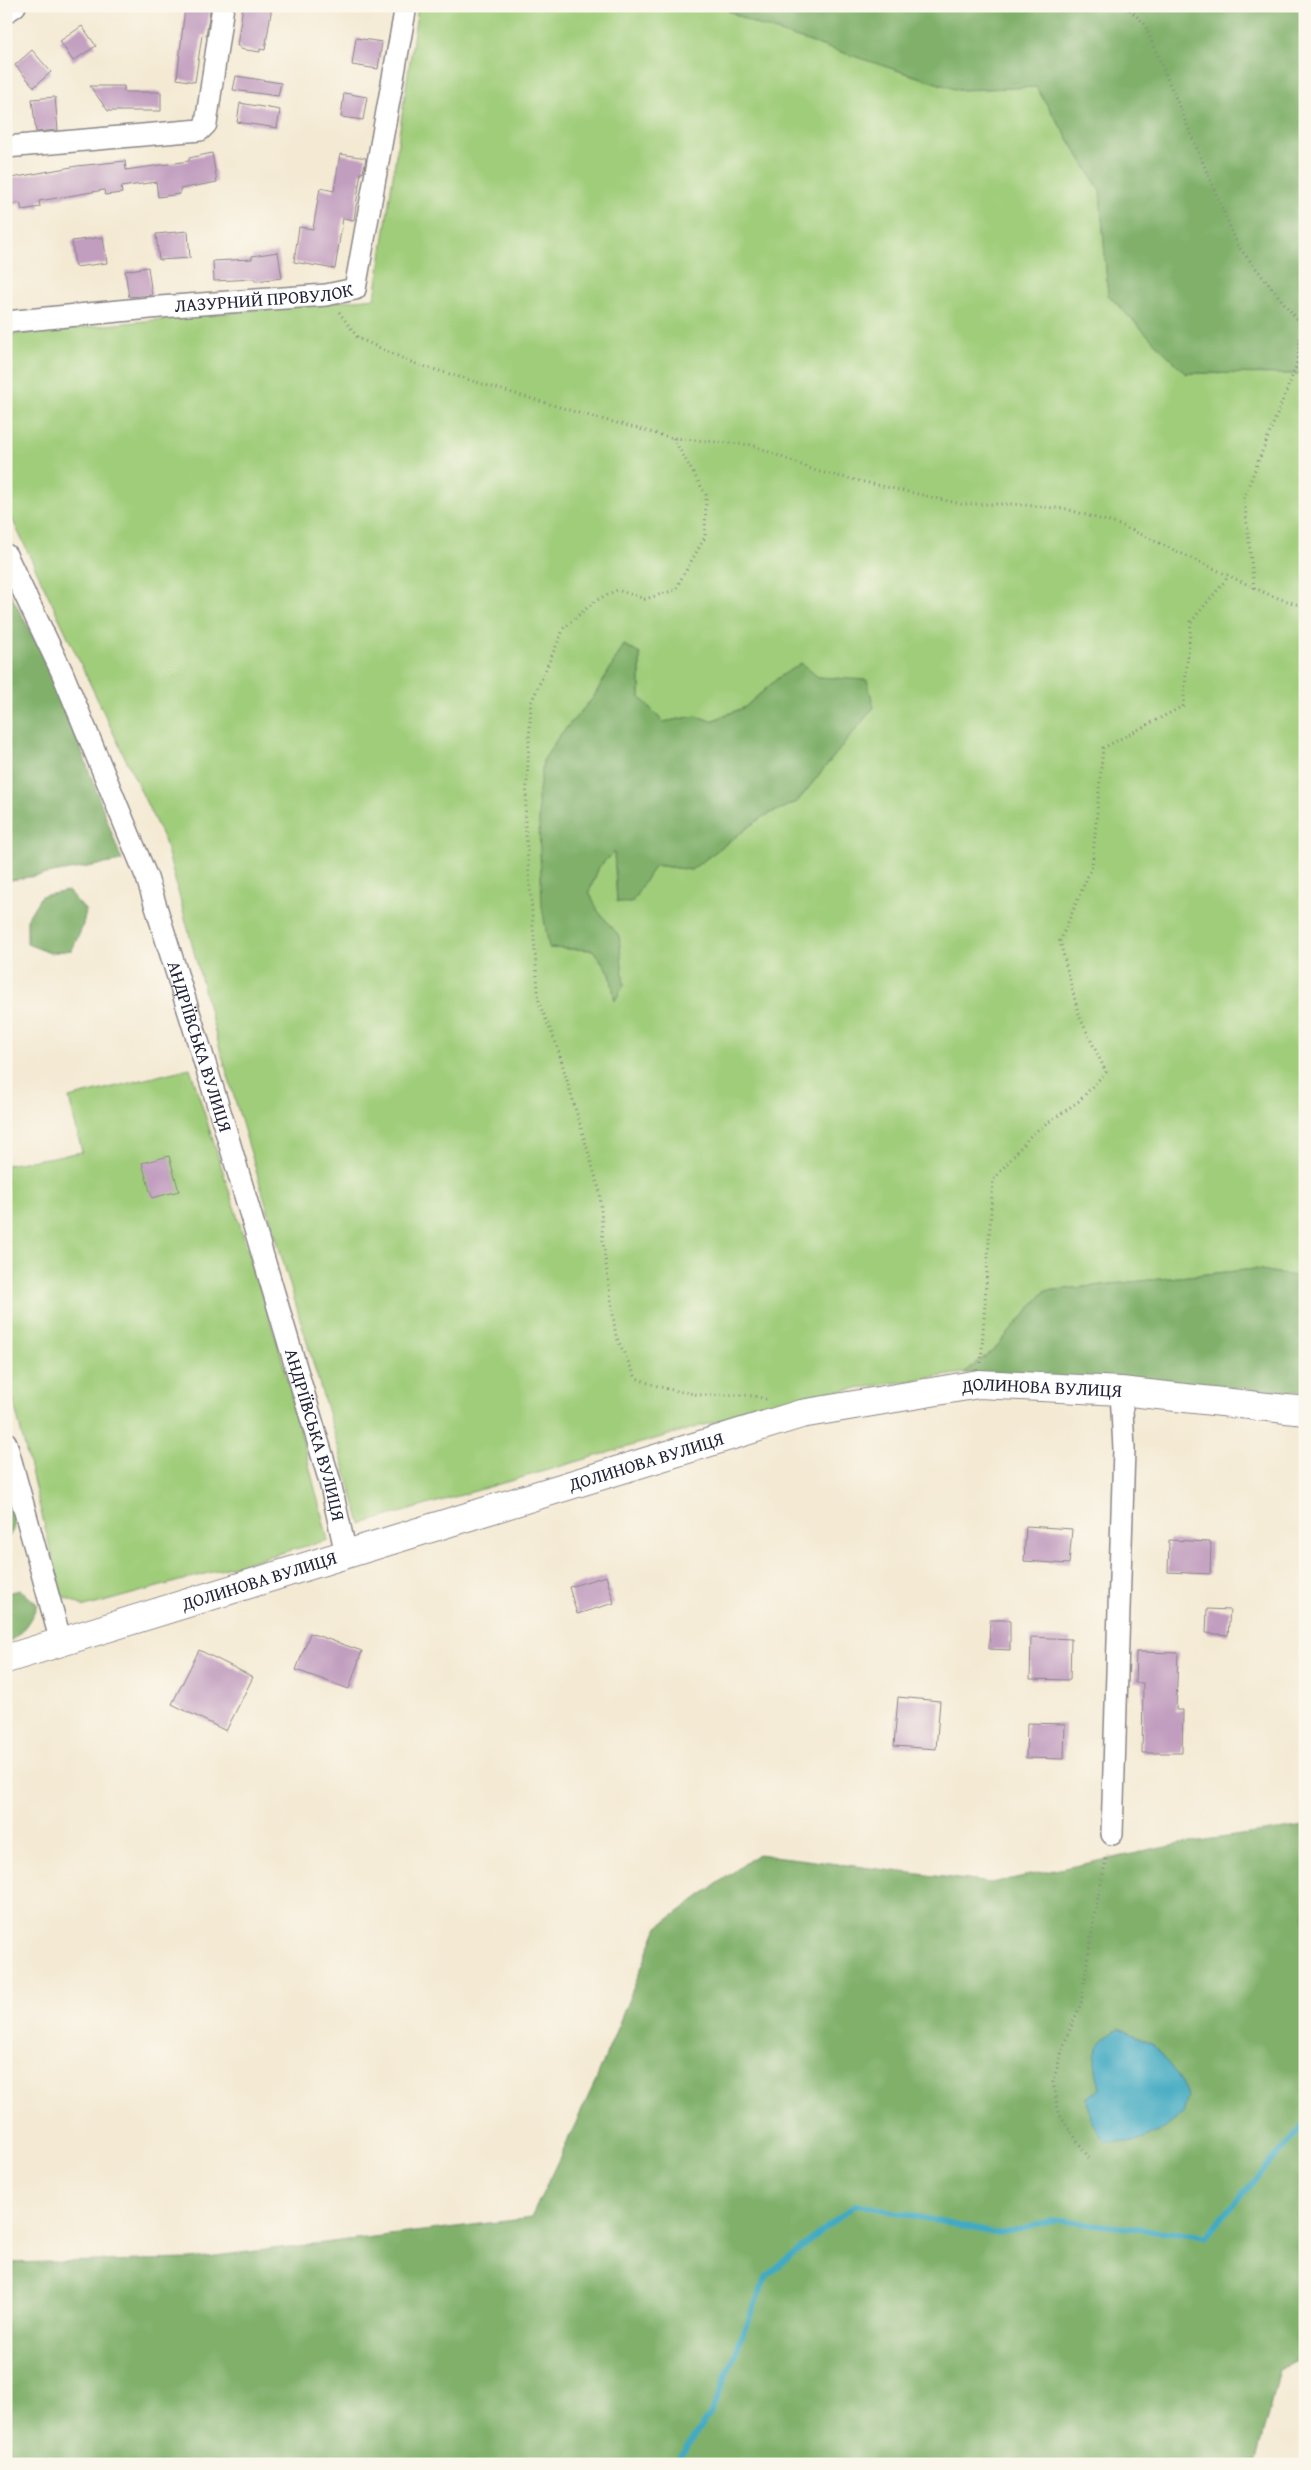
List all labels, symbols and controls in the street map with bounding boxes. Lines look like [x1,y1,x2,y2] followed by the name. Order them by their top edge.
[174,276,356,319] street label: ЛАЗУРНИЙ ПРОВУЛОК
[161,957,240,1136] street label: АНДРІЇВСЬКА ВУЛИЦЯ
[278,1345,352,1524] street label: АНДРІЇВСЬКА ВУЛИЦЯ
[958,1369,1123,1404] street label: ДОЛИНОВА ВУЛИЦЯ
[564,1424,727,1498] street label: ДОЛИНОВА ВУЛИЦЯ
[177,1544,340,1617] street label: ДОЛИНОВА ВУЛИЦЯ

